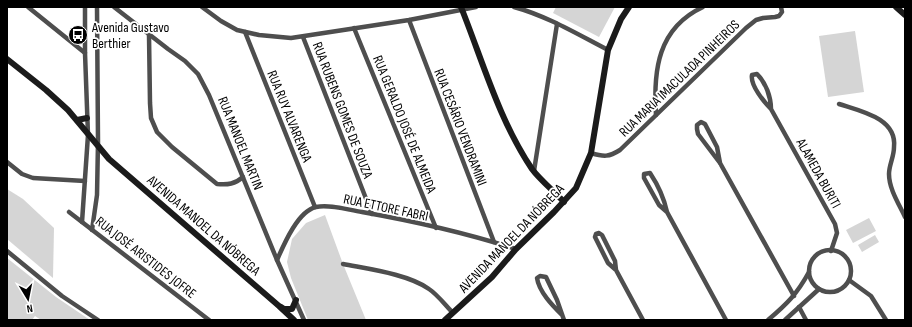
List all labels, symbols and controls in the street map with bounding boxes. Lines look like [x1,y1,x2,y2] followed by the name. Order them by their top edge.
[616,16,743,140] street label: RUA MARIA IMACULADA PINHEIROS
[91,19,169,52] place label: Avenida Gustavo Berthier
[67,24,89,46] bus stop icon: Avenida Gustavo Berthier
[309,40,377,182] street label: RUA RUBENS GOMES DE SOUZA
[369,53,440,196] street label: RUA GERALDO JOSÉ DE ALMEIDA
[430,66,491,188] street label: RUA CESÁRIO VENDRAMINI
[263,68,316,166] street label: RUA RUY ALVARENGA
[214,94,267,192] street label: RUA MANOEL MARTIN
[792,134,845,211] street label: ALAMEDA BURITI
[143,171,264,280] street label: AVENIDA MANOEL DA NÓBREGA
[454,180,568,297] street label: AVENIDA MANOEL DA NÓBREGA
[342,190,430,225] street label: RUA ETTORE FABRI
[92,213,200,302] street label: RUA JOSÉ ARISTIDES JOFRE
[8,279,48,319] north arrow
[26,301,34,315] text: N

